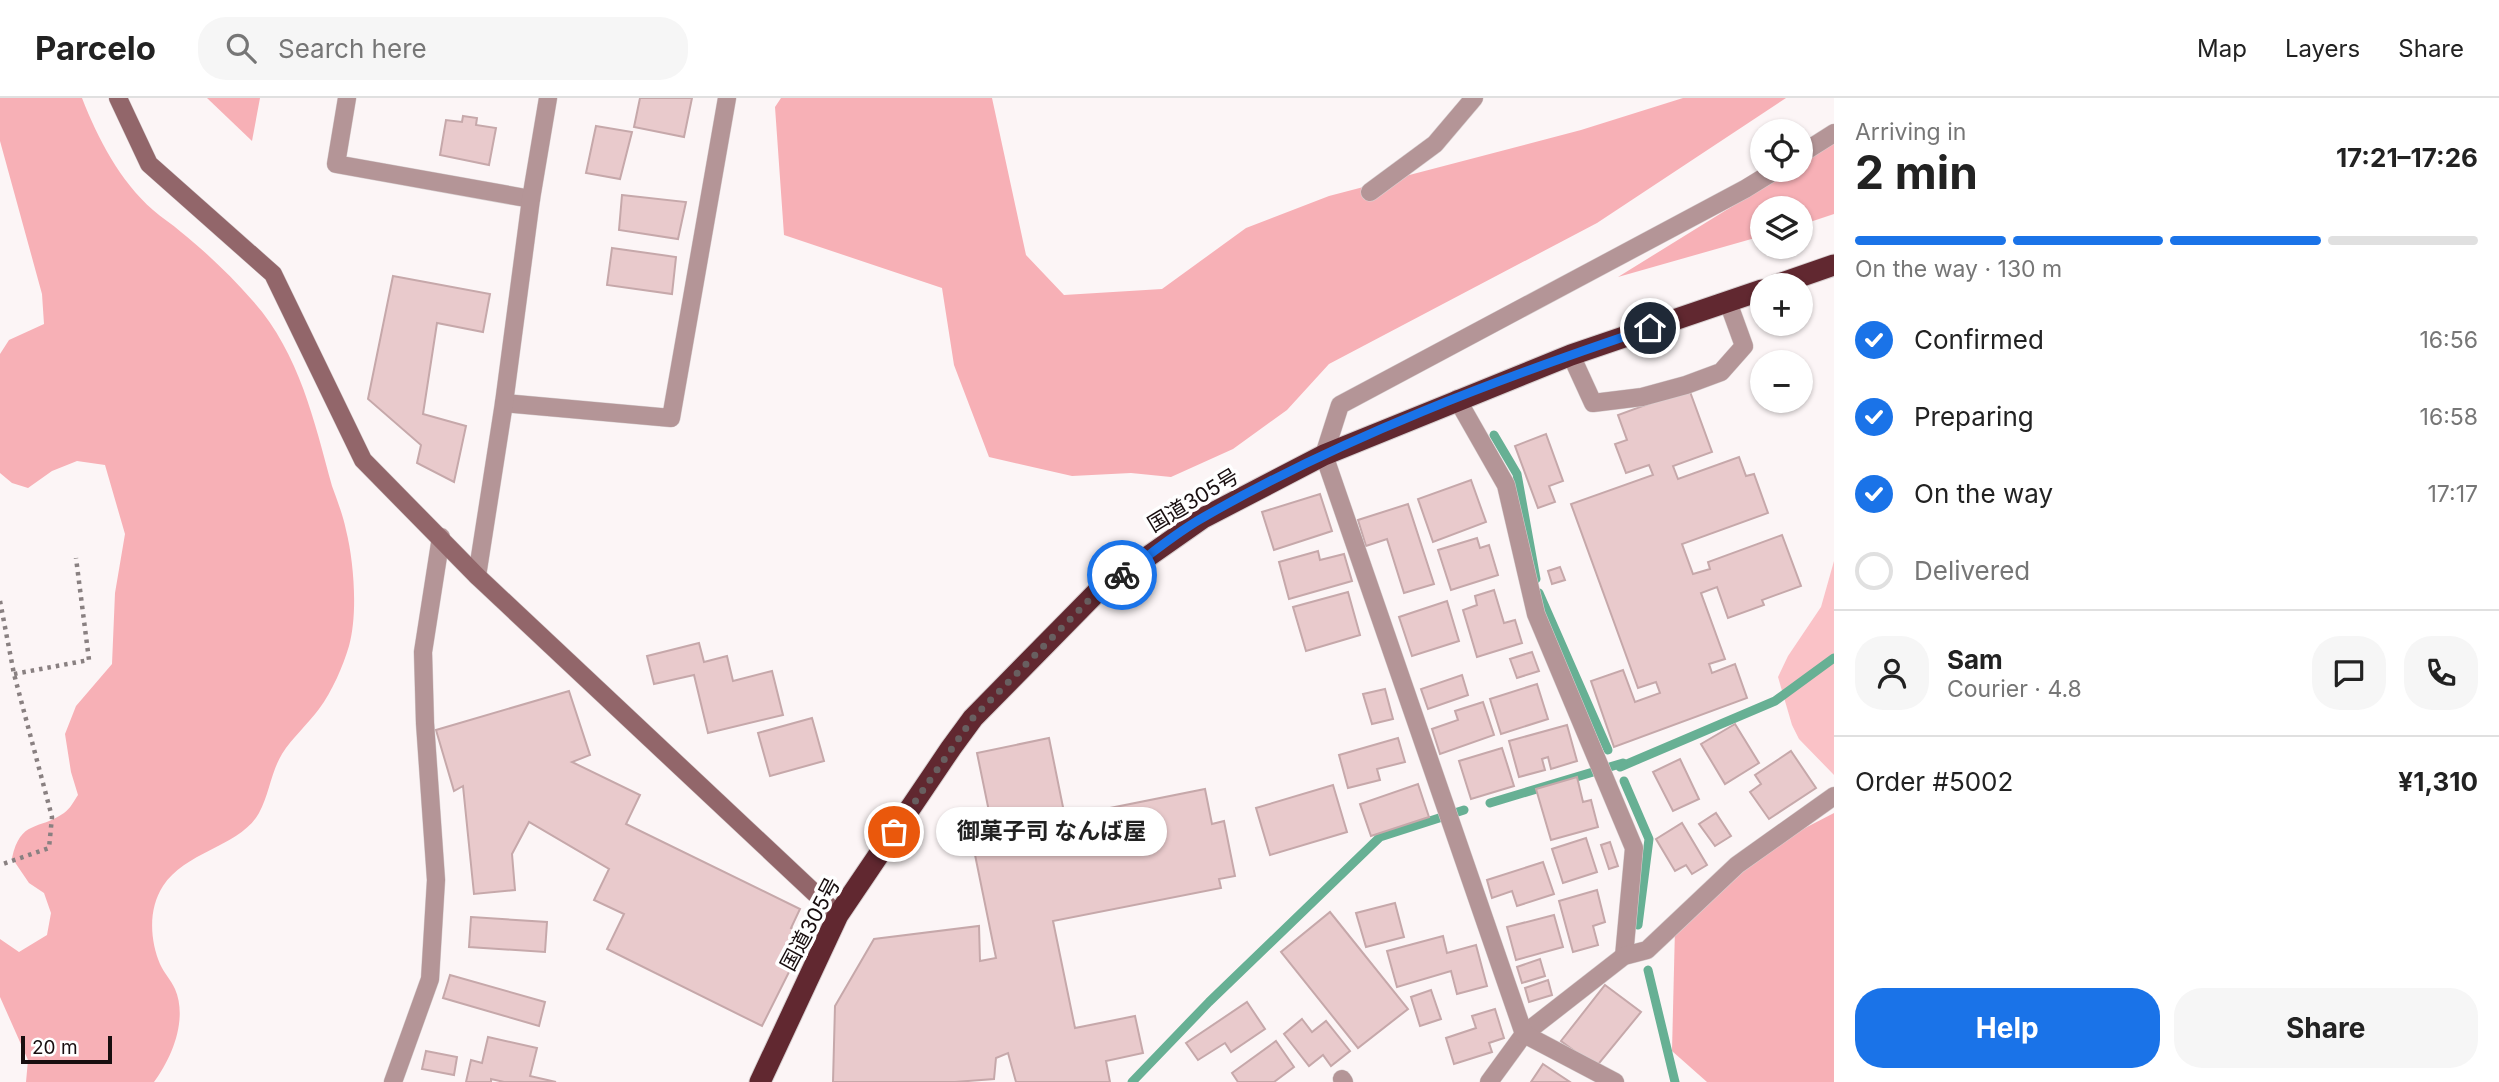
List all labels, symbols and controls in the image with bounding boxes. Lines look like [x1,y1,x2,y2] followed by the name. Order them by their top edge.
[198,17,688,80] search box
[35,28,156,68] text: Parcelo
[222,29,260,67] icon: search
[278,33,427,64] text: Search here
[2197,34,2247,63] text: Map
[2285,34,2360,63] text: Layers
[2398,34,2464,63] text: Share
[1855,118,1966,146] text: Arriving in
[1750,119,1813,413] map controls
[1750,119,1813,182] button: locate
[2336,142,2478,173] text: 17:21–17:26
[1855,144,1978,200] text: 2 min
[1750,196,1813,259] button: layers
[1855,255,2062,283] text: On the way · 130 m
[1750,273,1813,336] button: +
[1620,298,1680,358] pin
[1631,309,1669,347] icon: home
[1855,321,1893,359] icon: check
[1914,324,2044,355] text: Confirmed
[2420,326,2478,354] text: 16:56
[1750,350,1813,413] button: −
[1855,398,1893,436] icon: check
[1914,401,2034,432] text: Preparing
[2420,403,2478,431] text: 16:58
[1143,463,1243,537] street label: 国道305号
[1855,475,1893,513] icon: check
[1914,478,2053,509] text: On the way
[2427,480,2478,508] text: 17:17
[1087,540,1157,610] courier
[1914,555,2030,586] text: Delivered
[1103,556,1141,594] icon: bike
[1855,636,1929,710] button: person
[2312,636,2386,710] button: chat
[2404,636,2478,710] button: phone
[1947,644,2003,675] text: Sam
[1947,675,2082,703] text: Courier · 4.8
[1855,766,2013,797] text: Order #5002
[2398,766,2478,797] text: ¥1,310
[864,802,924,862] pin
[936,808,1167,856] callout: 御菓子司 なんば屋
[875,813,913,851] icon: bag
[957,817,1146,845] text: 御菓子司 なんば屋
[775,873,845,975] street label: 国道305号
[1855,988,2160,1068] button: Help
[2174,988,2478,1068] button: Share
[21,1033,112,1065] scale bar
[32,1036,78,1059] text: 20 m

